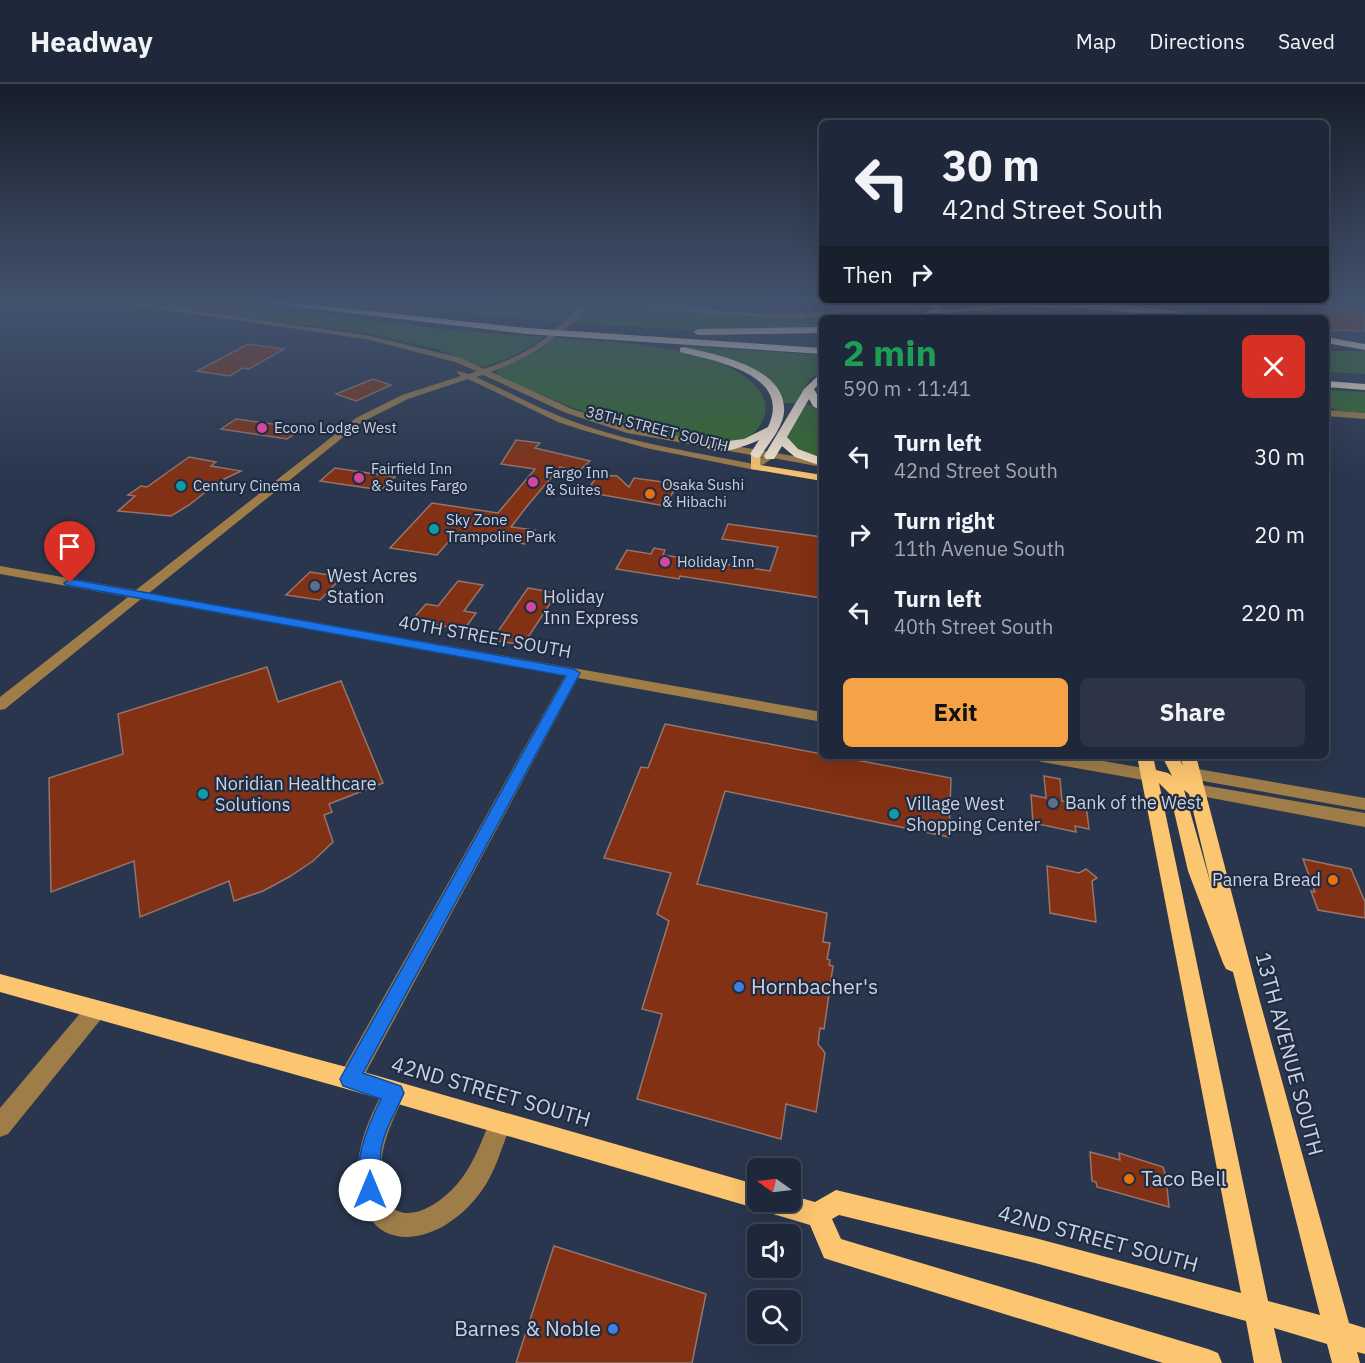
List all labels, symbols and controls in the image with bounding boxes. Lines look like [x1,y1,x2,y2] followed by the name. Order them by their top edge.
[30,23,153,60] text: Headway
[1076,27,1116,55] text: Map
[1149,27,1245,55] text: Directions
[1278,27,1335,55] text: Saved
[942,138,1040,193] text: 30 m
[843,144,921,222] icon: left
[942,191,1163,226] text: 42nd Street South
[905,258,938,291] icon: right
[843,260,893,289] text: Then
[843,329,937,376] text: 2 min
[1242,335,1305,398] button: close
[843,375,971,402] text: 590 m · 11:41
[584,402,730,455] street label: 38TH STREET SOUTH
[274,418,397,437] place label: Econo Lodge West
[255,421,269,435] marker: Econo Lodge West
[894,428,982,457] text: Turn left
[843,440,876,473] icon: left
[1254,442,1305,471] text: 30 m
[894,457,1058,484] text: 42nd Street South
[371,459,467,495] place label: Fairfield Inn & Suites Fargo
[545,463,609,499] place label: Fargo Inn & Suites
[352,471,366,485] marker: Fairfield Inn & Suites Fargo
[526,475,540,489] marker: Fargo Inn & Suites
[662,475,744,511] place label: Osaka Sushi & Hibachi
[193,476,300,495] place label: Century Cinema
[174,479,188,493] marker: Century Cinema
[643,487,657,501] marker: Osaka Sushi & Hibachi
[894,506,995,535] text: Turn right
[446,510,556,546] place label: Sky Zone Trampoline Park
[843,518,876,551] icon: right
[1254,520,1305,549] text: 20 m
[44,521,95,583] pin
[427,522,441,536] marker: Sky Zone Trampoline Park
[53,530,86,563] icon: arrive
[894,535,1065,562] text: 11th Avenue South
[677,552,755,571] place label: Holiday Inn
[658,555,672,569] marker: Holiday Inn
[327,564,418,608] place label: West Acres Station
[308,579,322,593] marker: West Acres Station
[894,584,982,613] text: Turn left
[543,585,639,629] place label: Holiday Inn Express
[843,596,876,629] icon: left
[1241,598,1305,627] text: 220 m
[524,600,538,614] marker: Holiday Inn Express
[397,610,573,663] street label: 40TH STREET SOUTH
[894,613,1053,640] text: 40th Street South
[843,678,1068,747] button: Exit
[1080,678,1305,747] button: Share
[215,772,377,816] place label: Noridian Healthcare Solutions
[196,787,210,801] marker: Noridian Healthcare Solutions
[1065,791,1202,814] place label: Bank of the West
[906,792,1041,836] place label: Village West Shopping Center
[1046,796,1060,810] marker: Bank of the West
[887,807,901,821] marker: Village West Shopping Center
[1212,868,1321,891] place label: Panera Bread
[1326,873,1340,887] marker: Panera Bread
[1249,949,1331,1158] street label: 13TH AVENUE SOUTH
[751,972,878,1000] place label: Hornbacher's
[732,980,746,994] marker: Hornbacher's
[388,1049,594,1133] street label: 42ND STREET SOUTH
[338,1158,402,1222] position arrow
[747,1158,801,1212] north arrow
[747,1158,801,1344] map controls
[1141,1164,1227,1192] place label: Taco Bell
[1122,1172,1136,1186] marker: Taco Bell
[995,1198,1201,1278] street label: 42ND STREET SOUTH
[747,1224,801,1278] button: sound
[747,1290,801,1344] button: search
[454,1314,601,1342] place label: Barnes & Noble
[606,1322,620,1336] marker: Barnes & Noble

